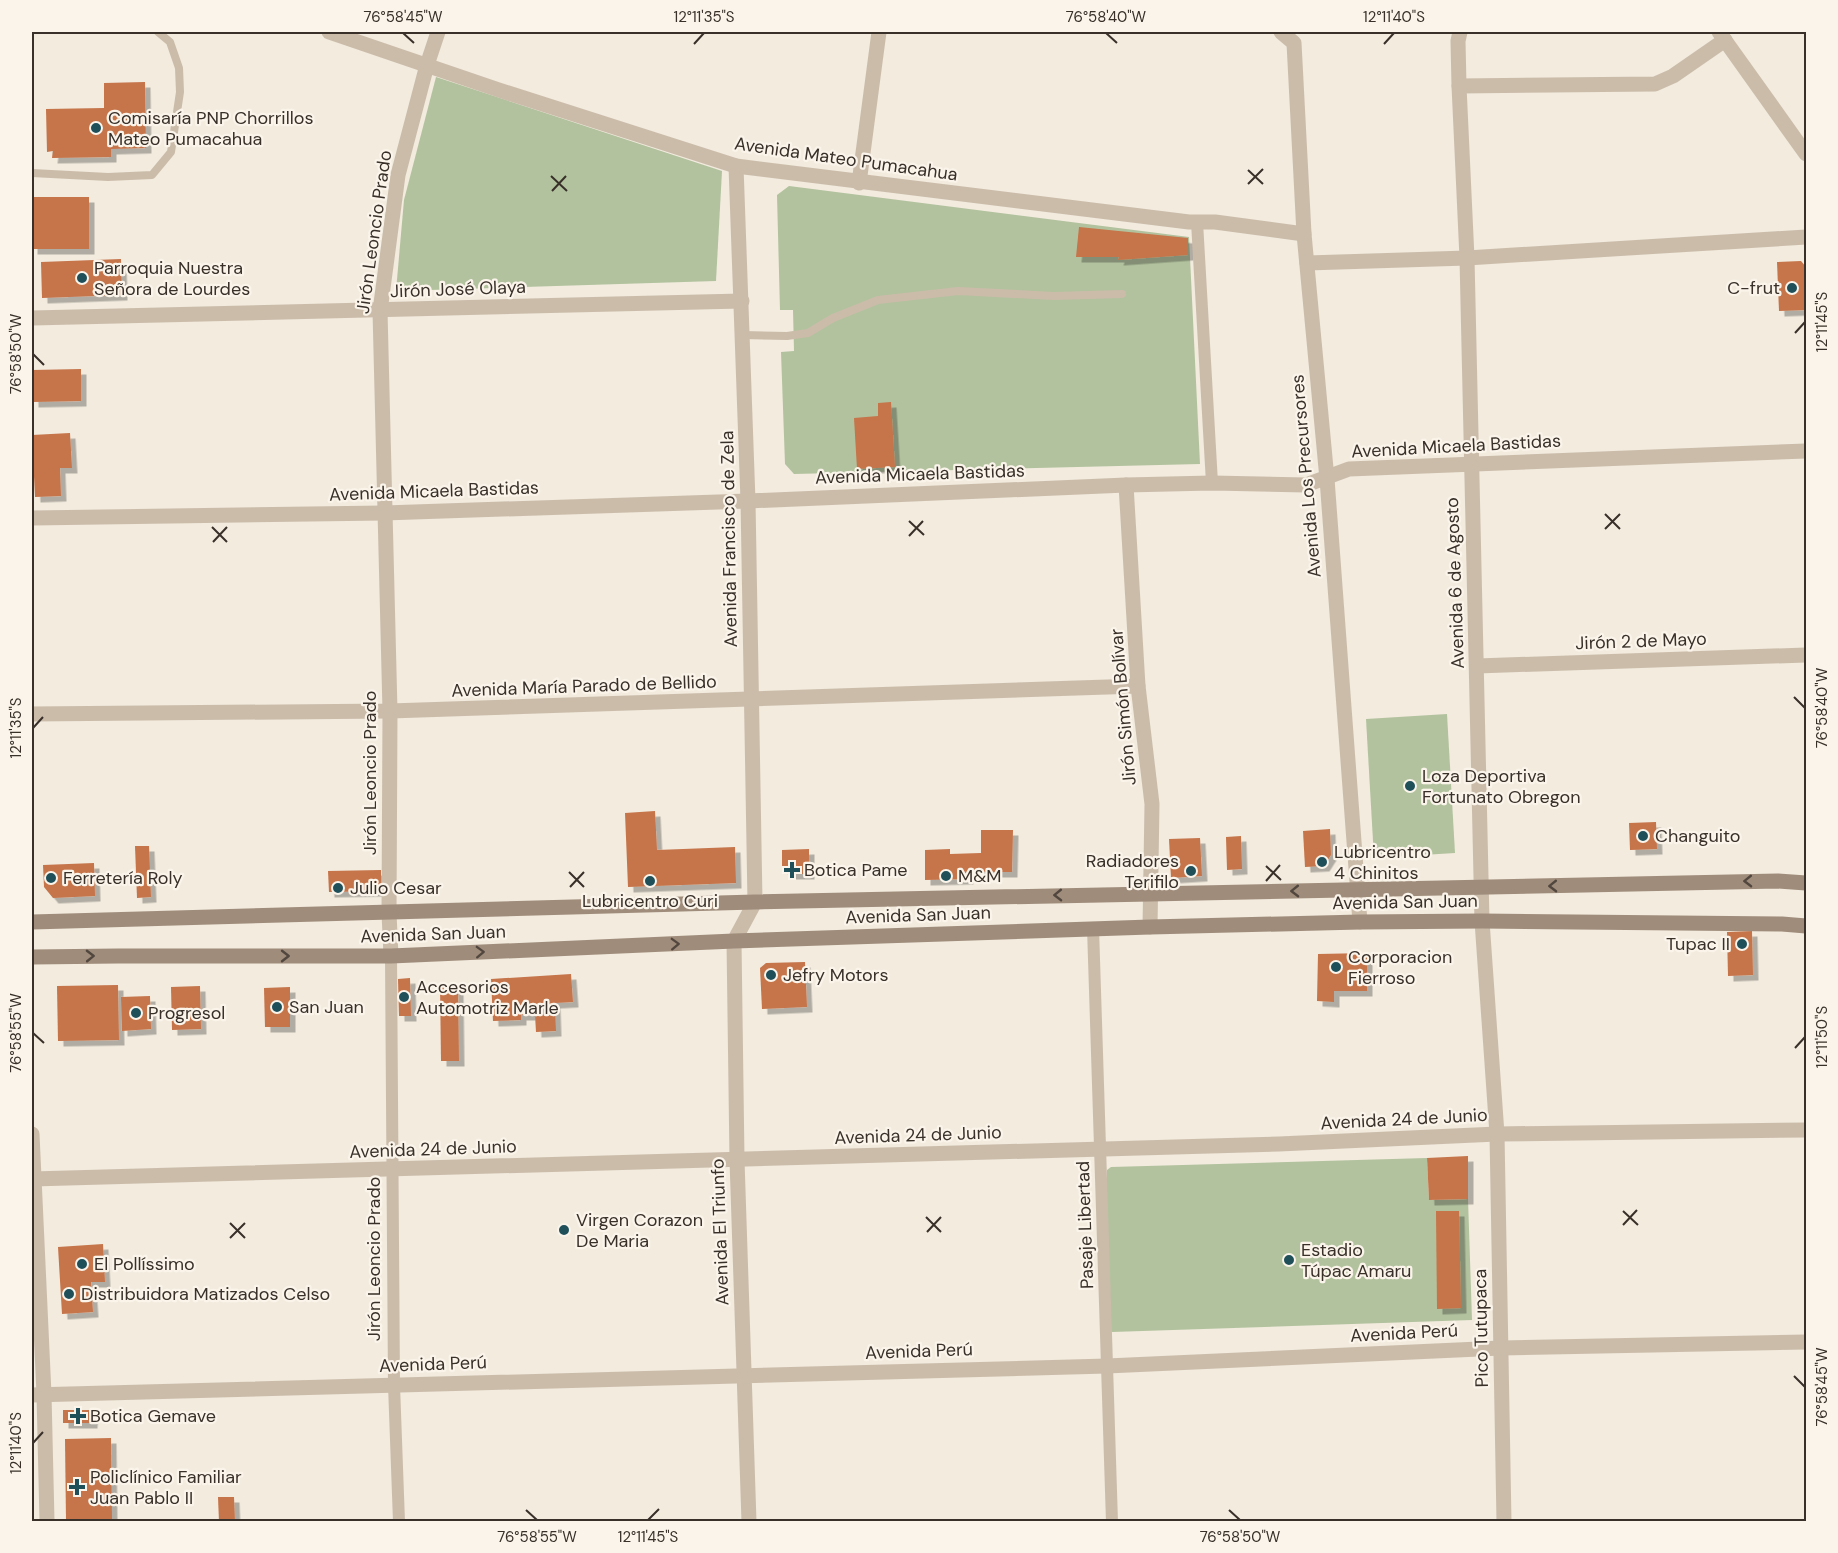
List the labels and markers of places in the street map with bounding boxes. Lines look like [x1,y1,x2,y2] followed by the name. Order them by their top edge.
[108,106,313,151] place label: Comisaría PNP Chorrillos Mateo Pumacahua
[89,121,103,135] marker: Comisaría PNP Chorrillos Mateo Pumacahua
[94,256,250,301] place label: Parroquia Nuestra Señora de Lourdes
[75,271,89,285] marker: Parroquia Nuestra Señora de Lourdes
[1727,276,1780,300] place label: C-frut
[1785,281,1799,295] marker: C-frut
[1422,764,1580,809] place label: Loza Deportiva Fortunato Obregon
[1403,779,1417,793] marker: Loza Deportiva Fortunato Obregon
[1655,824,1741,848] place label: Changuito
[1636,829,1650,843] marker: Changuito
[1334,840,1431,885] place label: Lubricentro 4 Chinitos
[1086,849,1179,894] place label: Radiadores Terifilo
[1315,855,1329,869] marker: Lubricentro 4 Chinitos
[804,858,908,882] place label: Botica Pame
[785,863,799,877] marker: Botica Pame
[958,864,1002,888] place label: M&M
[1184,864,1198,878] marker: Radiadores Terifilo
[63,866,183,890] place label: Ferretería Roly
[939,869,953,883] marker: M&M
[44,871,58,885] marker: Ferretería Roly
[643,874,657,888] marker: Lubricentro Curi
[350,876,442,900] place label: Julio Cesar
[331,881,345,895] marker: Julio Cesar
[582,889,718,913] place label: Lubricentro Curi
[1666,932,1730,956] place label: Tupac II
[1735,937,1749,951] marker: Tupac II
[1348,945,1452,990] place label: Corporacion Fierroso
[1329,960,1343,974] marker: Corporacion Fierroso
[783,963,888,987] place label: Jefry Motors
[764,968,778,982] marker: Jefry Motors
[416,975,559,1020] place label: Accesorios Automotriz Marle
[397,990,411,1004] marker: Accesorios Automotriz Marle
[289,995,364,1019] place label: San Juan
[270,1000,284,1014] marker: San Juan
[148,1001,225,1025] place label: Progresol
[129,1006,143,1020] marker: Progresol
[576,1208,703,1253] place label: Virgen Corazon De Maria
[557,1223,571,1237] marker: Virgen Corazon De Maria
[1301,1238,1411,1283] place label: Estadio Túpac Amaru
[94,1252,195,1276] place label: El Pollíssimo
[1282,1253,1296,1267] marker: Estadio Túpac Amaru
[75,1257,89,1271] marker: El Pollíssimo
[81,1282,330,1306] place label: Distribuidora Matizados Celso
[62,1287,76,1301] marker: Distribuidora Matizados Celso
[90,1404,216,1428] place label: Botica Gemave
[71,1409,85,1423] marker: Botica Gemave
[90,1465,242,1510] place label: Policlínico Familiar Juan Pablo II
[68,1478,86,1496] marker: Policlínico Familiar Juan Pablo II

